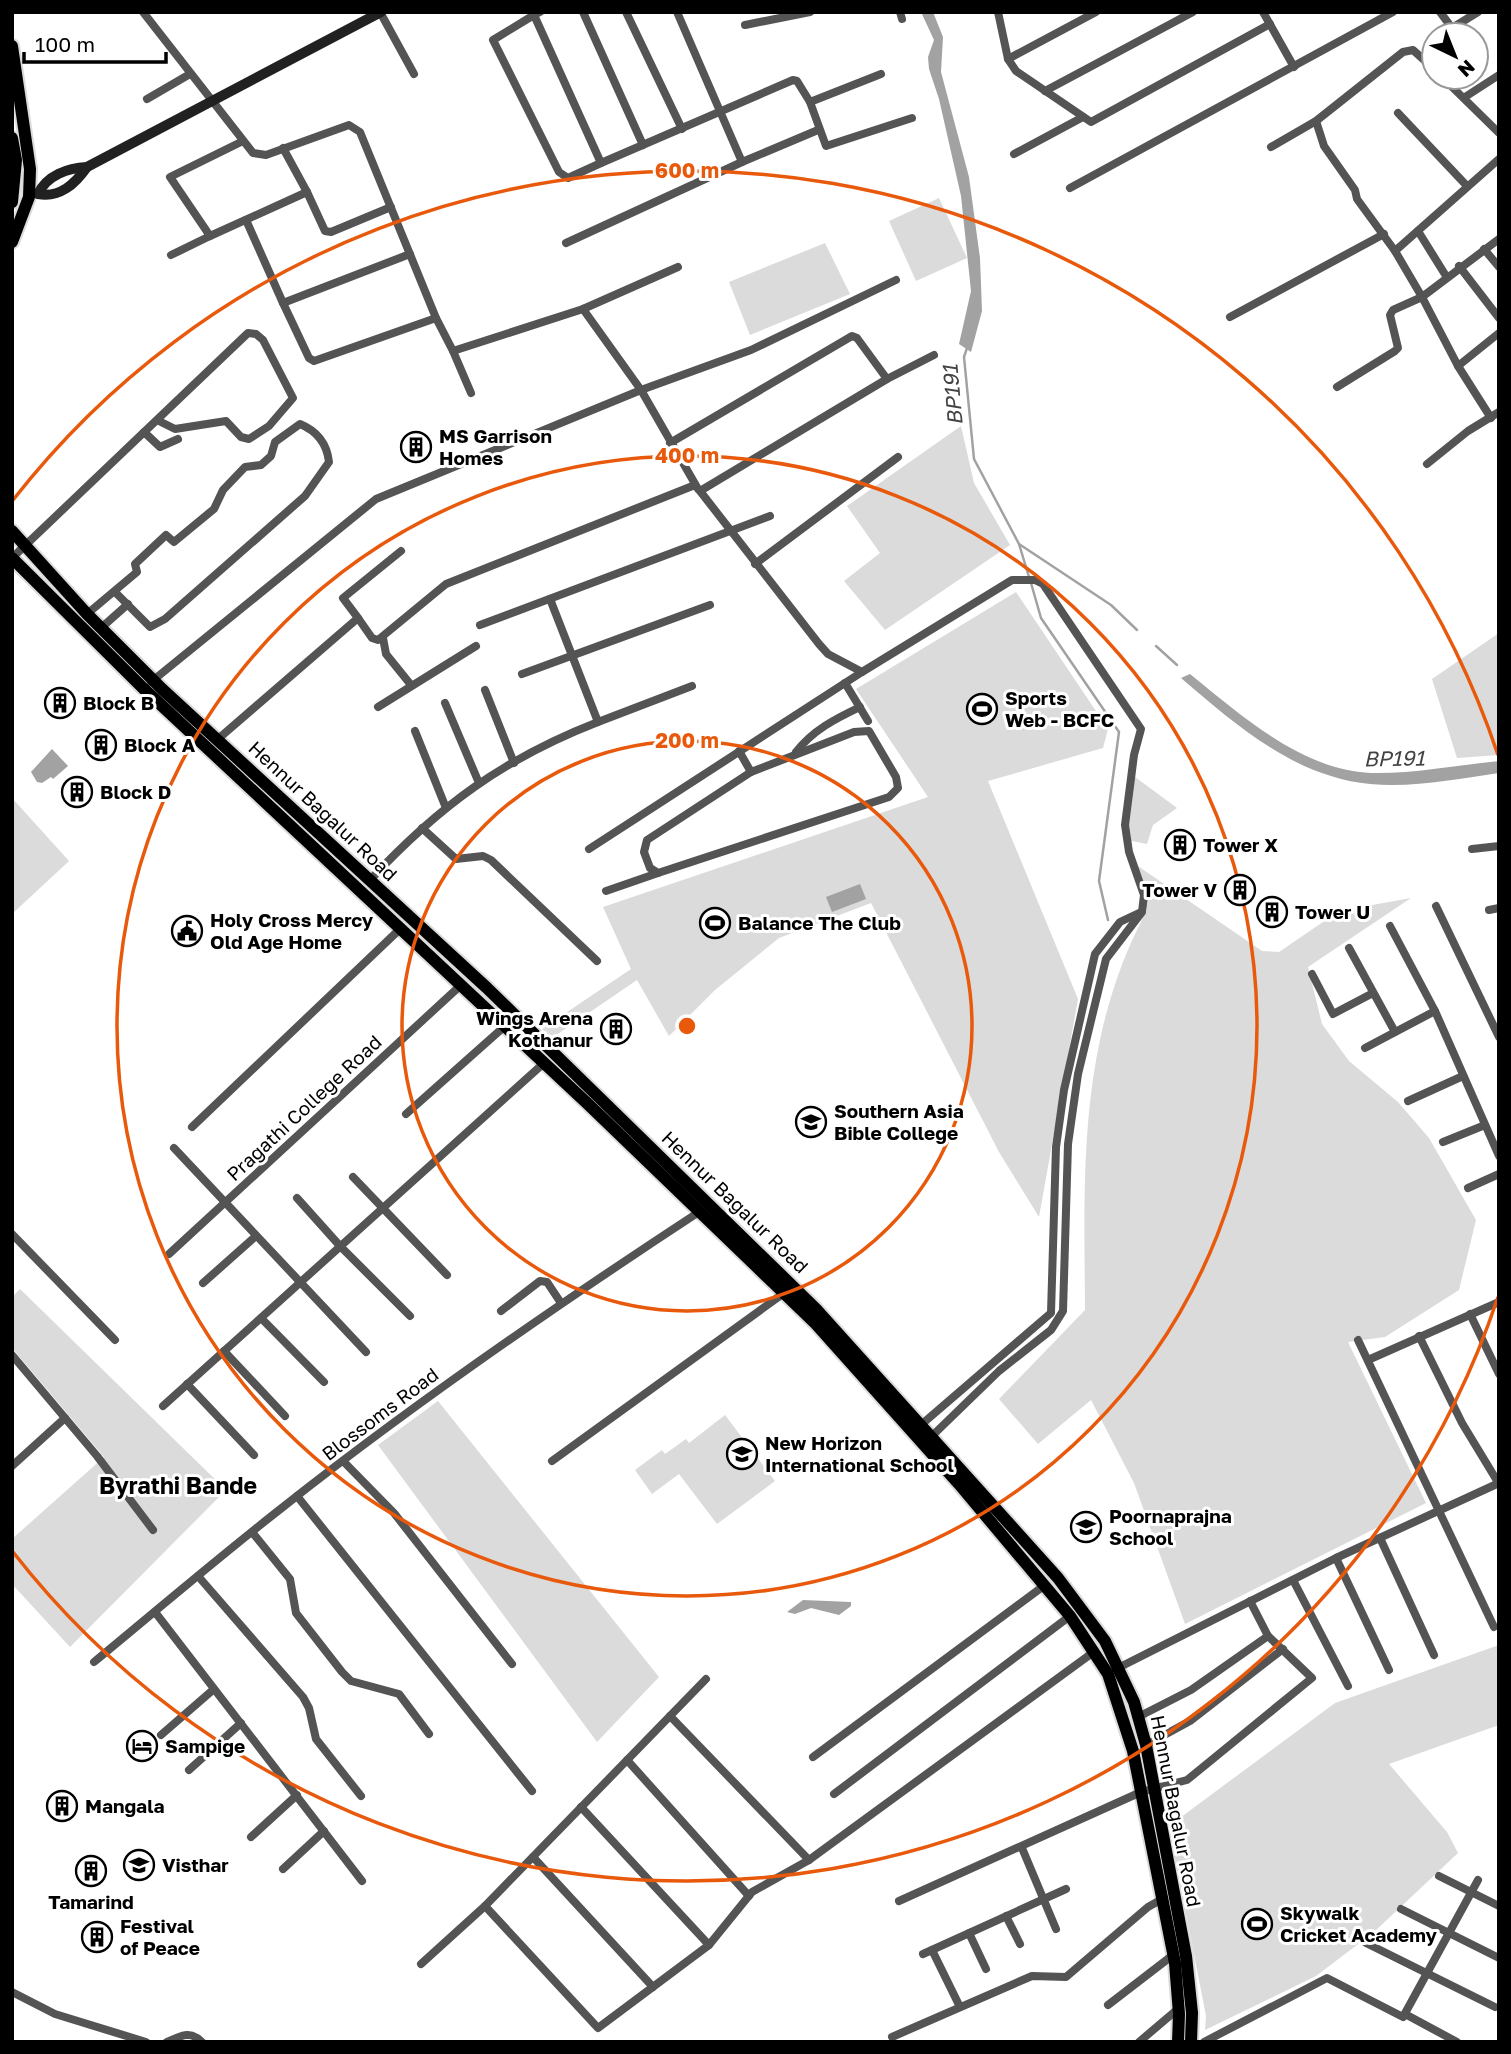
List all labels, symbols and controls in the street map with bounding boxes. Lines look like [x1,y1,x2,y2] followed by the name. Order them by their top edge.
[24,21,166,65] scale bar
[1420,21,1490,91] north arrow
[35,31,95,57] text: 100 m
[1454,55,1480,82] text: N
[655,157,719,183] text: 600 m
[936,363,968,427] water label: BP191
[439,424,552,469] place label: MS Garrison Homes
[399,430,433,464] building icon: MS Garrison Homes
[655,442,719,468] text: 400 m
[43,686,77,720] building icon: Block B
[1005,686,1114,731] place label: Sports Web - BCFC
[83,691,154,714] place label: Block B
[965,692,999,726] sports icon: Sports Web - BCFC
[655,727,719,753] text: 200 m
[84,728,118,762] building icon: Block A
[124,733,196,756] place label: Block A
[244,736,402,885] street label: Hennur Bagalur Road
[1363,744,1425,772] water label: BP191
[60,775,94,809] building icon: Block D
[100,780,171,803] place label: Block D
[1163,828,1197,862] building icon: Tower X
[1203,833,1278,856] place label: Tower X
[1223,873,1257,907] building icon: Tower V
[1142,878,1218,901] place label: Tower V
[1255,895,1289,929] building icon: Tower U
[1295,900,1370,923] place label: Tower U
[698,906,732,940] sports icon: Balance The Club
[210,908,374,953] place label: Holy Cross Mercy Old Age Home
[738,911,901,934] place label: Balance The Club
[170,914,204,948] public building icon: Holy Cross Mercy Old Age Home
[476,1006,594,1051] place label: Wings Arena Kothanur
[599,1012,633,1046] building icon: Wings Arena Kothanur
[675,1014,699,1038] centre of rings
[222,1030,386,1185] street label: Pragathi College Road
[834,1099,964,1144] place label: Southern Asia Bible College
[794,1105,828,1139] school or university icon: Southern Asia Bible College
[657,1126,813,1278] street label: Hennur Bagalur Road
[317,1362,442,1465] street label: Blossoms Road
[765,1431,954,1476] place label: New Horizon International School
[725,1437,759,1471] school or university icon: New Horizon International School
[99,1471,257,1499] district label: Byrathi Bande
[1109,1504,1232,1549] place label: Poornaprajna School
[1069,1510,1103,1544] school or university icon: Poornaprajna School
[1147,1713,1206,1909] street label: Hennur Bagalur Road
[125,1729,159,1763] hotel icon: Sampige
[165,1734,245,1757] place label: Sampige
[45,1789,79,1823] building icon: Mangala
[85,1794,165,1817] place label: Mangala
[122,1848,156,1882] school or university icon: Visthar
[162,1853,229,1876] place label: Visthar
[74,1854,108,1888] building icon: Tamarind
[48,1890,134,1913] place label: Tamarind
[1280,1901,1438,1946] place label: Skywalk Cricket Academy
[1240,1907,1274,1941] sports icon: Skywalk Cricket Academy
[120,1914,200,1959] place label: Festival of Peace
[80,1920,114,1954] building icon: Festival of Peace

